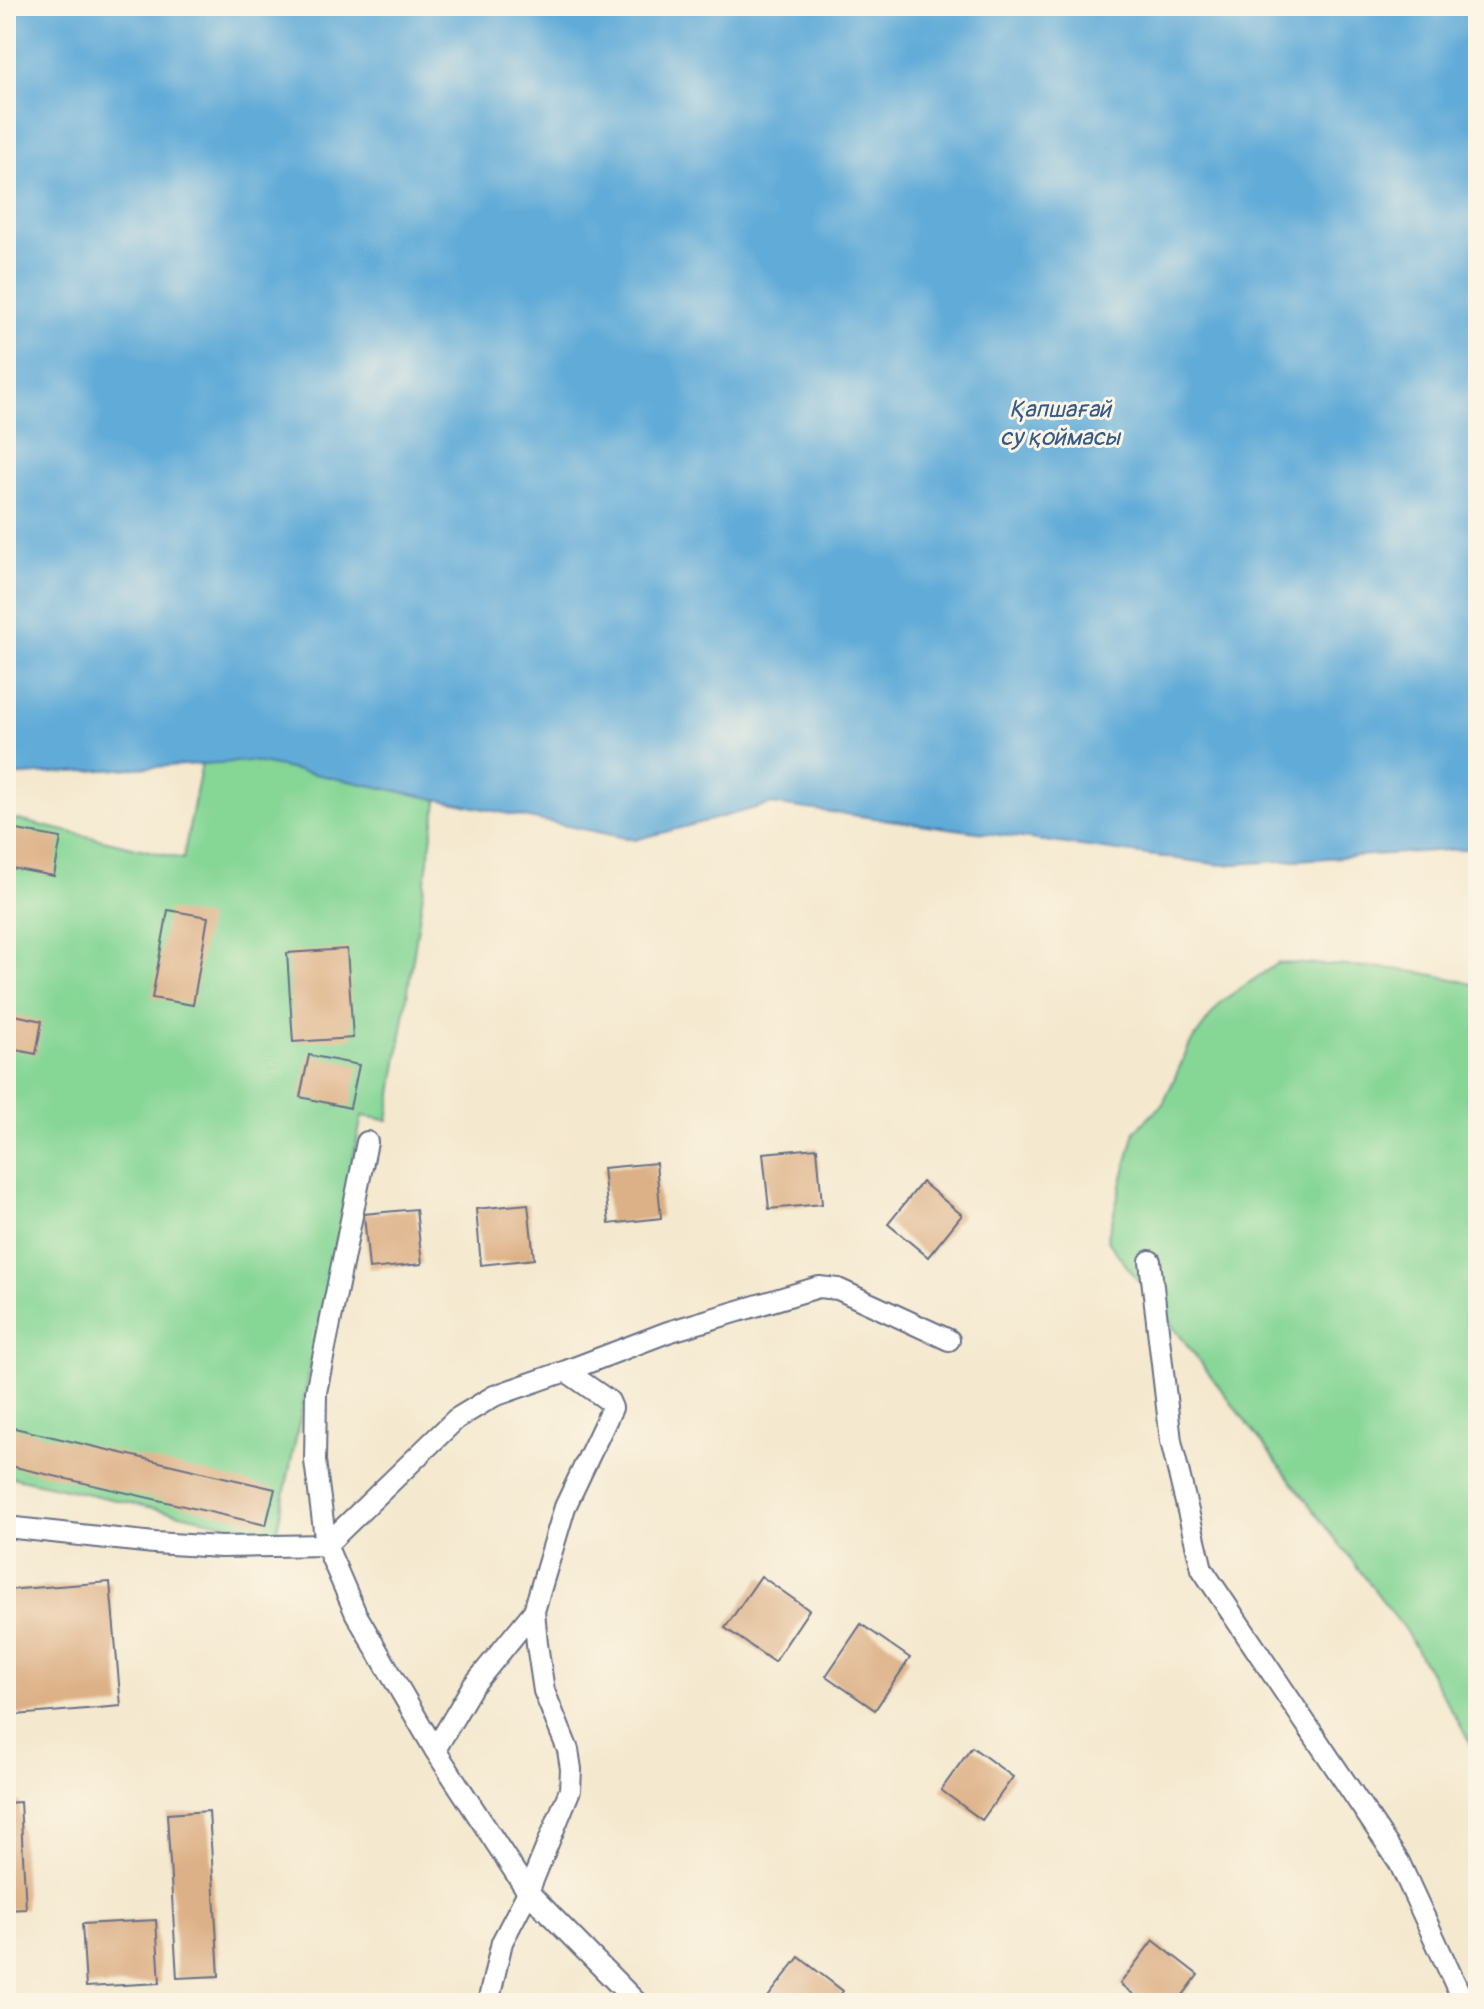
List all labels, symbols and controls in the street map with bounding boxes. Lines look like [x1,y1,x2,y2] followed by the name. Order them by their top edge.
[1000,395,1122,452] water label: Қапшағай су қоймасы

